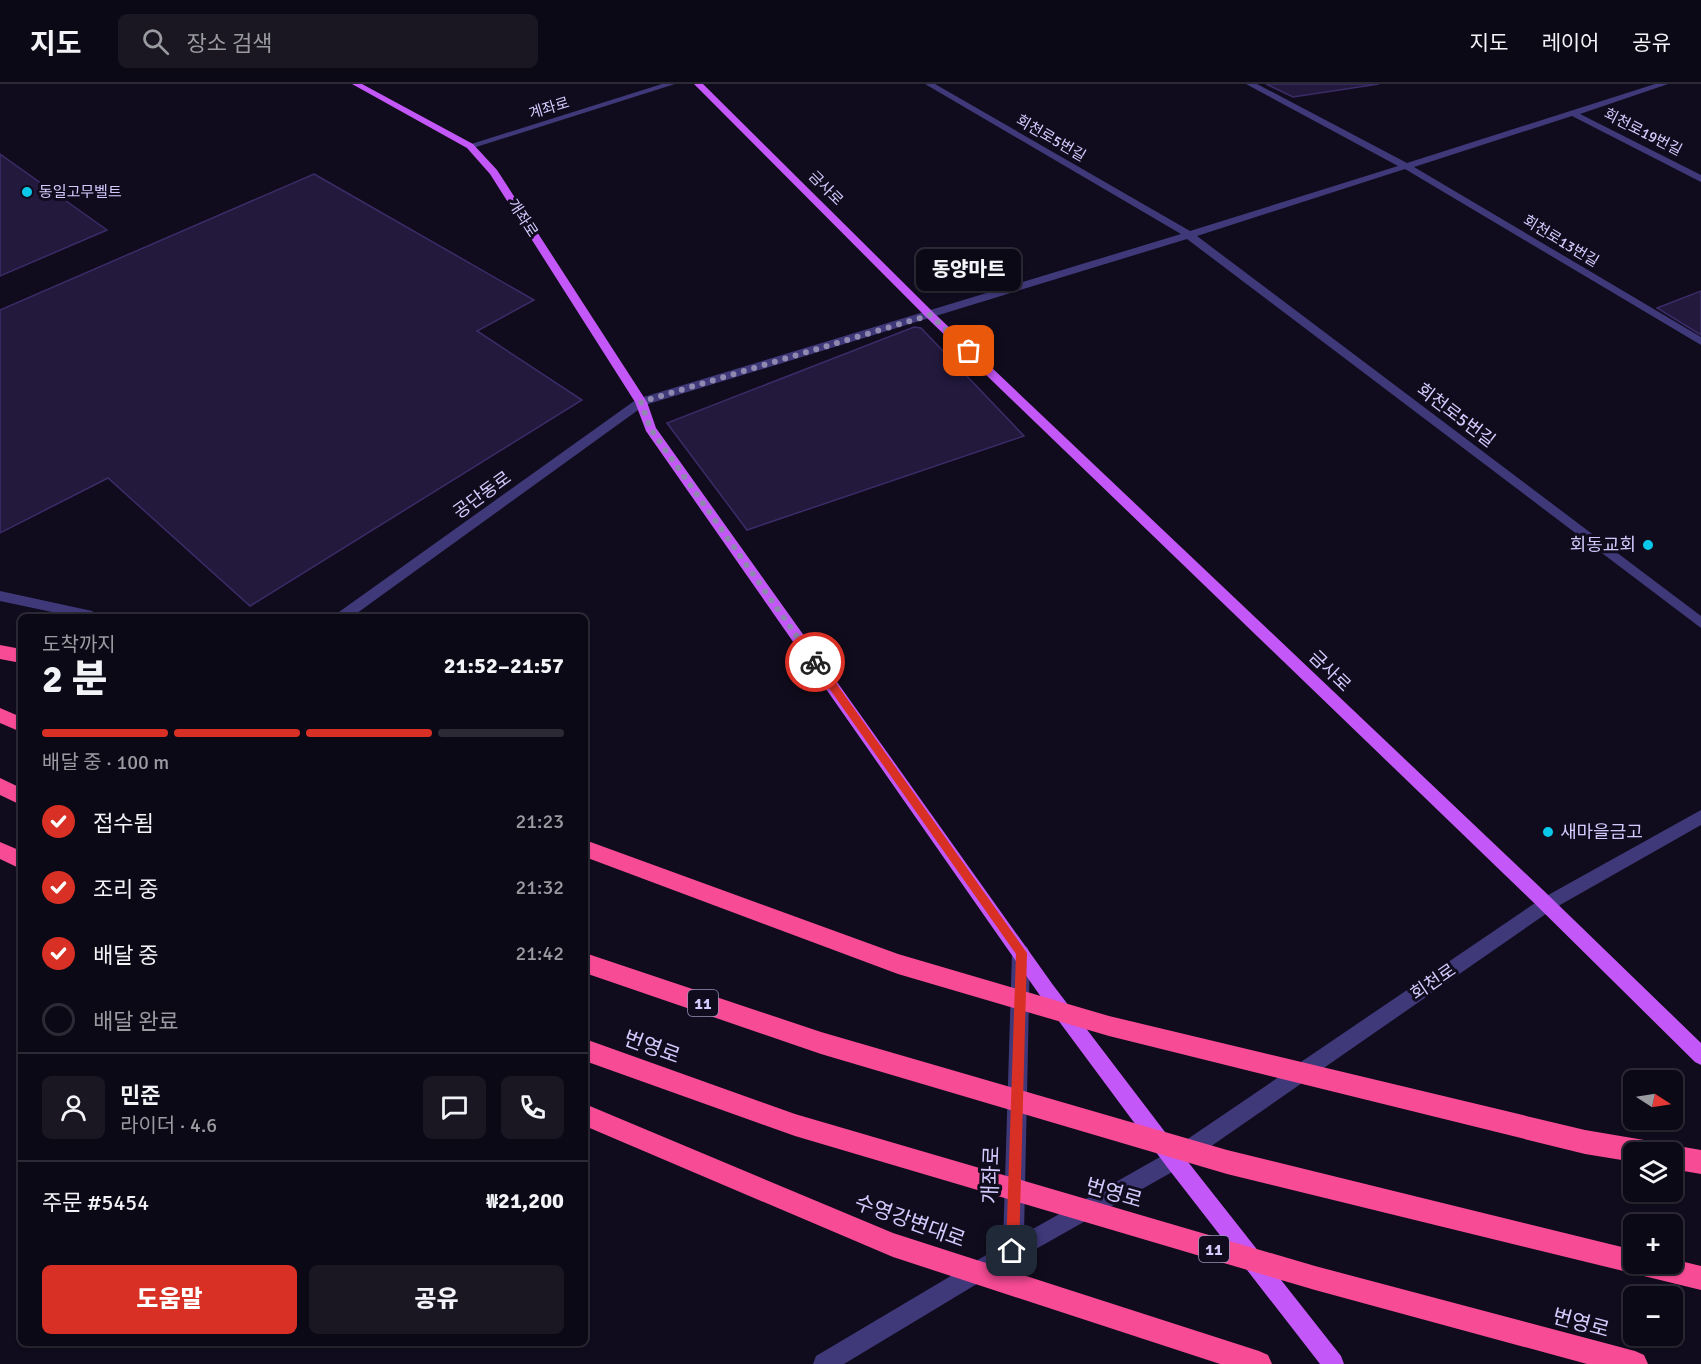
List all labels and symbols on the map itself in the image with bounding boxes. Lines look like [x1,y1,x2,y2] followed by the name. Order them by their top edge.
[527,93,571,123] street label: 계좌로
[1601,105,1685,159] street label: 회천로19번길
[1013,111,1089,165] street label: 회천로5번길
[805,167,847,209] street label: 금사로
[39,183,122,201] place label: 동일고무벨트
[20,185,34,199] marker: 동일고무벨트
[504,196,542,240] street label: 개좌로
[1520,211,1602,271] street label: 회천로13번길
[916,249,1022,291] callout: 동양마트
[943,325,994,376] pin
[1412,378,1500,452] street label: 회천로5번길
[449,467,515,523] street label: 공단동로
[1570,534,1636,556] place label: 회동교회
[1641,538,1655,552] marker: 회동교회
[785,632,845,692] courier
[1304,646,1356,696] street label: 금사로
[1560,821,1643,843] place label: 새마을금고
[1541,825,1555,839] marker: 새마을금고
[1406,959,1460,1005] street label: 회천로
[688,990,718,1016] road number: 11
[620,1025,684,1069] street label: 번영로
[1623,1070,1683,1130] north arrow
[977,1146,1005,1204] street label: 개좌로
[1083,1173,1145,1213] street label: 번영로
[851,1189,969,1253] street label: 수영강변대로
[986,1225,1037,1276] pin
[1199,1236,1229,1262] road number: 11
[1550,1303,1612,1343] street label: 번영로

